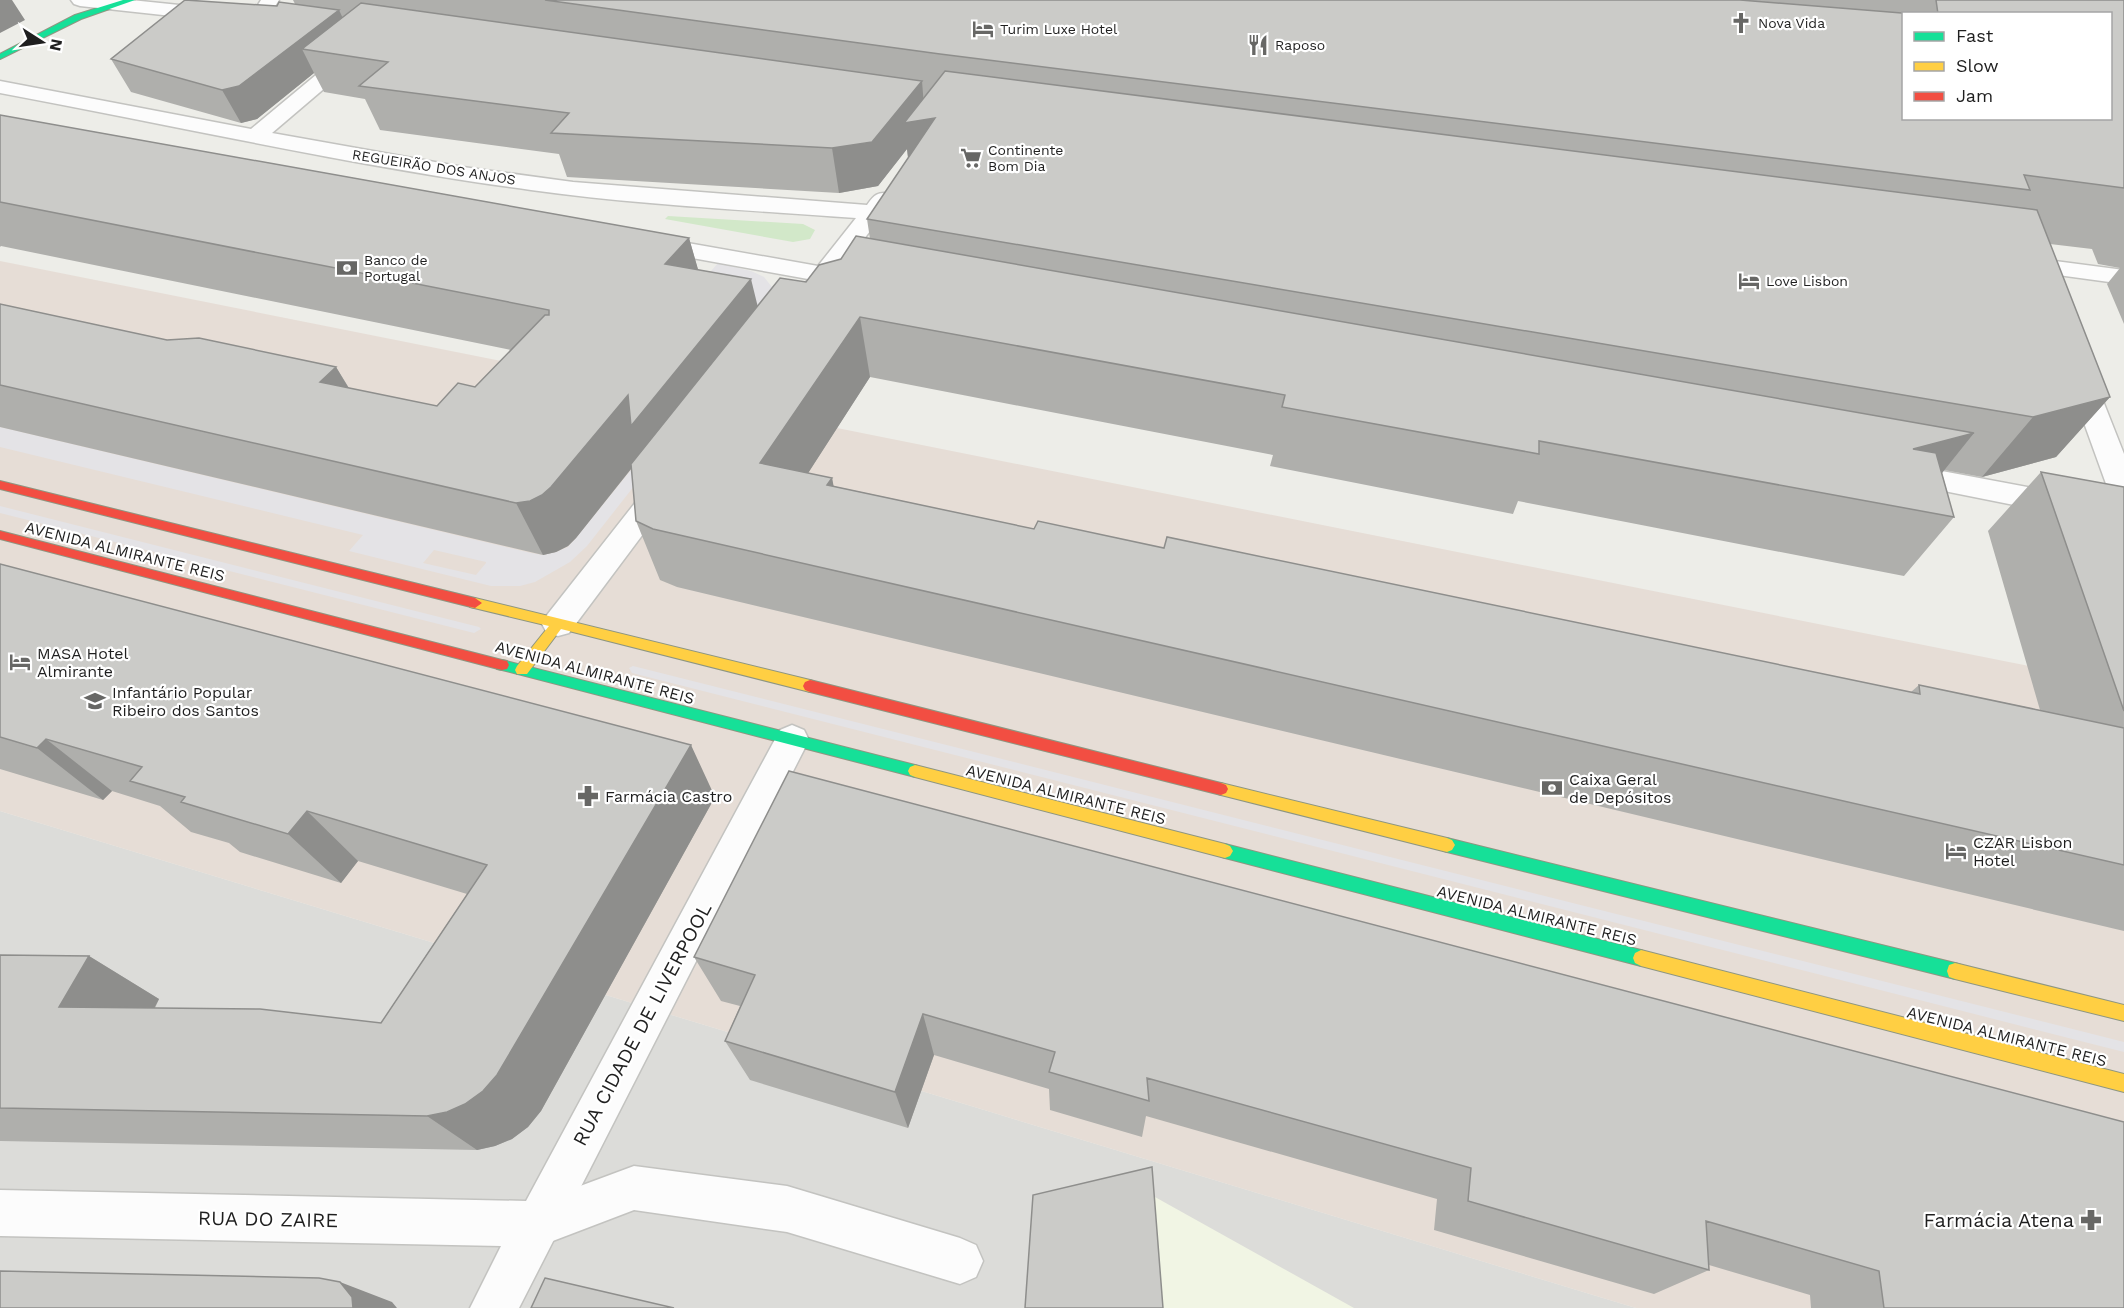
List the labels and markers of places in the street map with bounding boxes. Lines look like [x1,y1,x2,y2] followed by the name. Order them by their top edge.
[1729,11,1753,35] church icon: Nova Vida
[1758,15,1825,31] place label: Nova Vida
[971,17,995,41] hotel icon: Turim Luxe Hotel
[1000,21,1118,37] place label: Turim Luxe Hotel
[1246,33,1270,57] restaurant icon: Raposo
[1275,37,1325,53] place label: Raposo
[988,142,1063,174] place label: Continente Bom Dia
[959,146,983,170] supermarket icon: Continente Bom Dia
[364,252,428,284] place label: Banco de Portugal
[335,256,359,280] bank icon: Banco de Portugal
[1737,269,1761,293] hotel icon: Love Lisbon
[1766,273,1848,289] place label: Love Lisbon
[37,644,129,681] place label: MASA Hotel Almirante
[8,650,32,674] hotel icon: MASA Hotel Almirante
[112,683,259,720] place label: Infantário Popular Ribeiro dos Santos
[83,689,107,713] school or university icon: Infantário Popular Ribeiro dos Santos
[1569,770,1672,807] place label: Caixa Geral de Depósitos
[1540,776,1564,800] bank icon: Caixa Geral de Depósitos
[576,784,600,808] pharmacy icon: Farmácia Castro
[605,787,732,806] place label: Farmácia Castro
[1973,833,2073,870] place label: CZAR Lisbon Hotel
[1944,839,1968,863] hotel icon: CZAR Lisbon Hotel
[1923,1208,2074,1232] place label: Farmácia Atena
[2079,1208,2103,1232] pharmacy icon: Farmácia Atena

